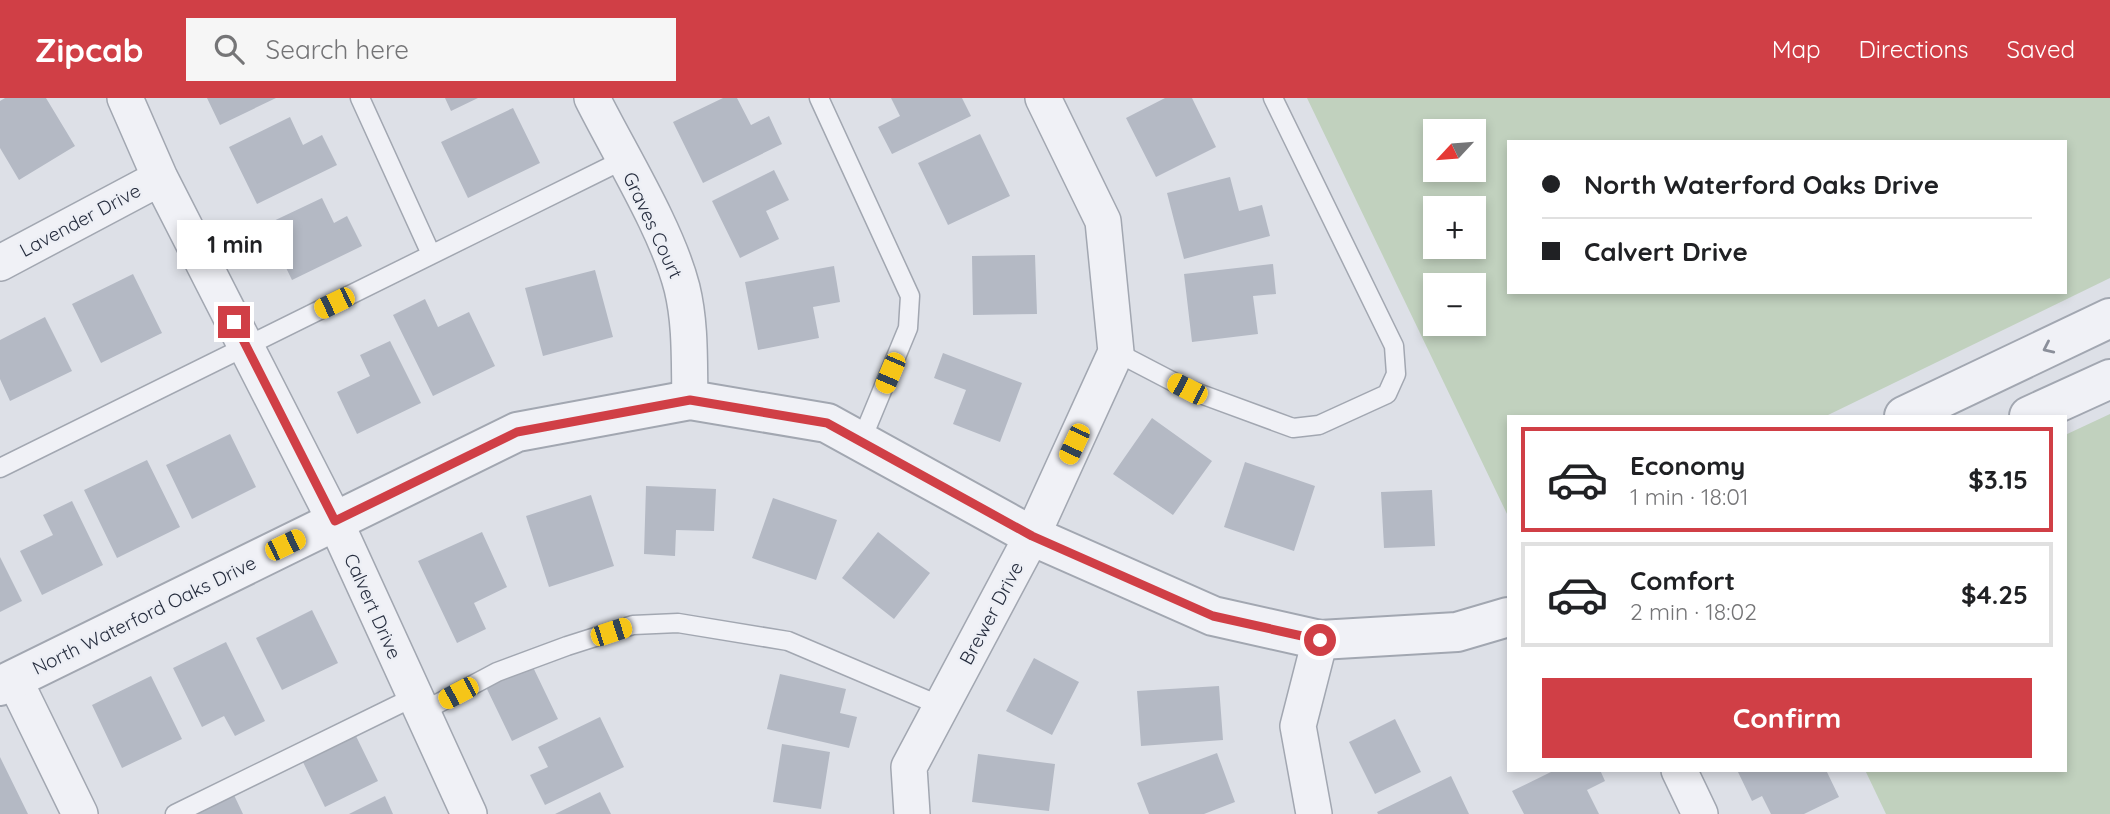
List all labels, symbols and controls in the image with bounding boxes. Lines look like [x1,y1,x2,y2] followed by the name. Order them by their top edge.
[186,18,676,81] search box
[35,29,144,70] text: Zipcab
[210,30,248,68] icon: search
[266,33,409,66] text: Search here
[1772,34,1821,64] text: Map
[1859,34,1969,64] text: Directions
[2007,34,2075,64] text: Saved
[1423,119,1486,182] north arrow
[1423,119,1486,336] map controls
[618,168,688,282] street label: Graves Court
[1584,168,1939,201] text: North Waterford Oaks Drive
[15,178,145,262] street label: Lavender Drive
[1423,196,1486,259] button: +
[176,220,292,270] callout: 1 min
[207,230,263,259] text: 1 min
[1584,235,1748,268] text: Calvert Drive
[1423,273,1486,336] button: −
[311,284,358,322] car
[218,306,250,338] route end
[2043,339,2055,353] one-way arrow
[873,350,908,396] car
[1164,370,1211,408] car
[1056,421,1093,467] car
[1546,448,1609,511] icon: car
[1630,449,1745,482] text: Economy
[1968,463,2028,496] text: $3.15
[1630,482,1748,511] text: 1 min · 18:01
[262,526,309,564] car
[339,549,407,663] street label: Calvert Drive
[28,550,260,680] street label: North Waterford Oaks Drive
[954,557,1028,669] street label: Brewer Drive
[1546,563,1609,626] icon: car
[1630,564,1735,597] text: Comfort
[1961,578,2028,611] text: $4.25
[1630,597,1757,626] text: 2 min · 18:02
[588,616,635,648] car
[1304,624,1336,656] route start
[435,674,482,712] car
[1542,678,2032,758] button: Confirm

